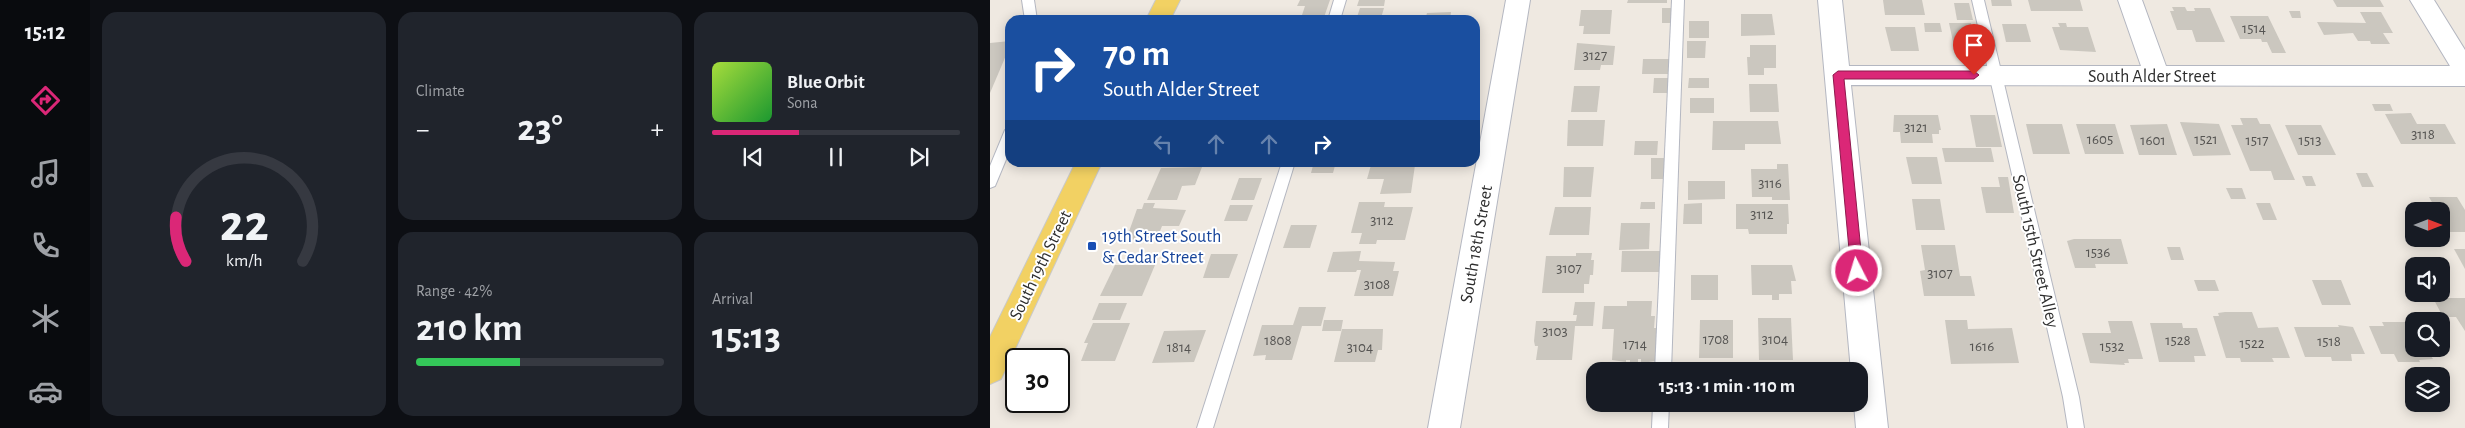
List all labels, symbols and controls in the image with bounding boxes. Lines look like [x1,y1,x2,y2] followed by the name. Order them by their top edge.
[25,21,65,43] text: 15:12
[2242,21,2266,36] house number: 1514
[1953,24,1995,75] pin
[1960,31,1988,59] icon: arrive
[1020,35,1085,100] icon: right
[1103,37,1170,72] text: 70 m
[1583,48,1607,63] house number: 3127
[2088,68,2216,86] street label: South Alder Street
[787,73,865,92] text: Blue Orbit
[1103,78,1259,100] text: South Alder Street
[28,83,63,118] icon: directions
[416,83,465,99] text: Climate
[787,95,818,111] text: Sona
[517,110,563,148] text: 23°
[416,116,429,144] text: −
[651,116,664,144] text: +
[1904,120,1928,135] house number: 3121
[2411,127,2435,142] house number: 3118
[1149,130,1177,158] icon: left
[1202,130,1230,158] icon: ahead
[1255,130,1283,158] icon: ahead
[1308,130,1336,158] icon: right
[2087,132,2113,147] house number: 1605
[2194,132,2218,147] house number: 1521
[2140,133,2166,148] house number: 1601
[2246,133,2268,148] house number: 1517
[2299,133,2321,148] house number: 1513
[739,143,767,171] icon: previous
[822,143,850,171] icon: pause
[905,143,933,171] icon: next
[28,156,63,191] icon: music
[2009,173,2061,330] street label: South 15th Street Alley
[1758,176,1782,191] house number: 3116
[1458,184,1496,305] street label: South 18th Street
[220,198,268,250] text: 22
[2405,202,2450,248] north arrow
[2405,202,2450,412] map controls
[1750,207,1774,222] house number: 3112
[1007,208,1075,323] street label: South 19th Street
[1370,213,1394,228] house number: 3112
[28,228,63,263] icon: phone
[1102,228,1221,267] place label: 19th Street South & Cedar Street
[1086,240,1098,252] marker: 19th Street South & Cedar Street
[1830,244,1882,296] position arrow
[2086,245,2110,260] house number: 1536
[226,252,262,270] text: km/h
[2405,257,2450,302] button: sound
[1556,261,1582,276] house number: 3107
[1927,266,1953,281] house number: 3107
[1364,277,1390,292] house number: 3108
[416,283,492,299] text: Range · 42%
[712,291,753,307] text: Arrival
[28,301,63,336] icon: climate
[416,310,523,348] text: 210 km
[2405,312,2450,357] button: search
[712,318,781,356] text: 15:13
[1542,324,1568,339] house number: 3103
[1703,332,1729,347] house number: 1708
[1762,332,1788,347] house number: 3104
[1264,333,1292,348] house number: 1808
[2165,333,2191,348] house number: 1528
[2317,334,2341,349] house number: 1518
[2239,336,2265,351] house number: 1522
[1623,337,1647,352] house number: 1714
[1970,339,1994,354] house number: 1616
[2100,339,2124,354] house number: 1532
[1167,340,1191,355] house number: 1814
[1347,340,1373,355] house number: 3104
[1005,348,1070,413] speed limit sign: 30
[2405,367,2450,412] button: layers
[28,374,63,409] icon: car
[1659,377,1795,396] text: 15:13 · 1 min · 110 m

